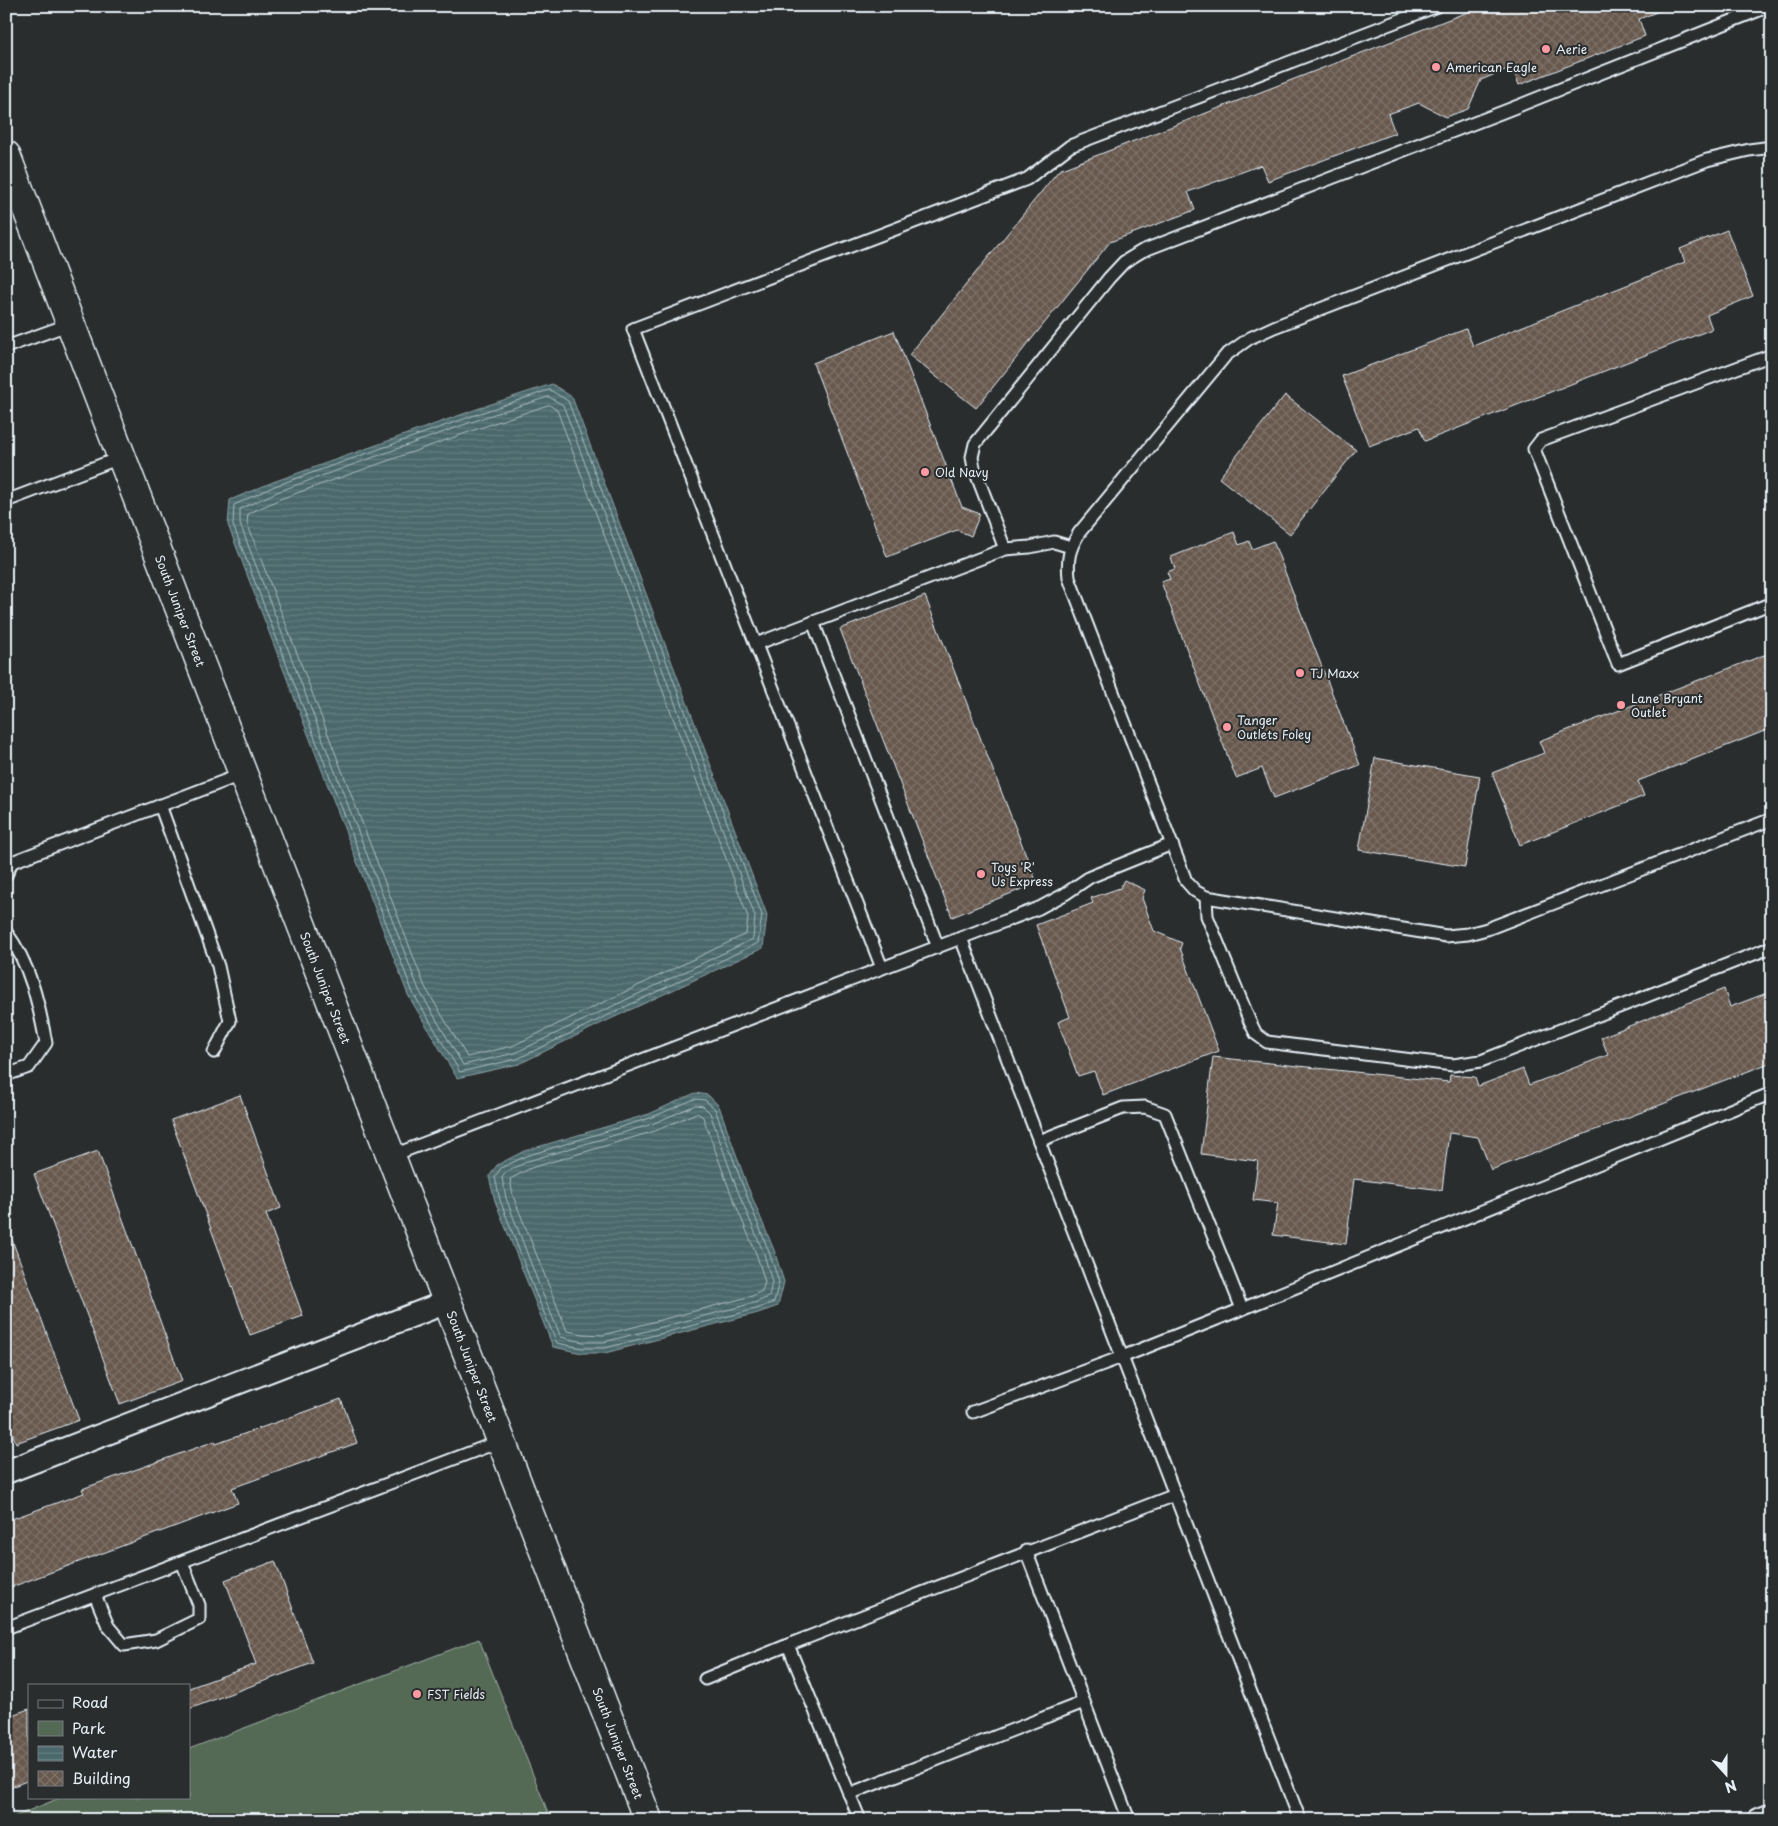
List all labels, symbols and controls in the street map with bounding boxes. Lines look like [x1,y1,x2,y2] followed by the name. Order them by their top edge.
[1556,40,1587,58] place label: Aerie
[1540,43,1552,55] marker: Aerie
[1446,58,1537,76] place label: American Eagle
[1430,61,1442,73] marker: American Eagle
[935,463,989,481] place label: Old Navy
[919,466,931,478] marker: Old Navy
[151,552,210,669] street label: South Juniper Street
[1310,664,1359,682] place label: TJ Maxx
[1294,667,1306,679] marker: TJ Maxx
[1631,689,1703,721] place label: Lane Bryant Outlet
[1615,699,1627,711] marker: Lane Bryant Outlet
[1237,711,1311,743] place label: Tanger Outlets Foley
[1221,721,1233,733] marker: Tanger Outlets Foley
[991,858,1053,890] place label: Toys 'R' Us Express
[975,868,987,880] marker: Toys 'R' Us Express
[296,929,356,1046] street label: South Juniper Street
[443,1308,502,1425] street label: South Juniper Street
[28,1684,190,1798] legend
[427,1685,485,1703] place label: FST Fields
[588,1685,648,1802] street label: South Juniper Street
[411,1688,423,1700] marker: FST Fields
[72,1690,108,1713] text: Road
[72,1716,106,1739] text: Park
[72,1740,117,1763] text: Water
[1700,1748,1750,1798] north arrow
[72,1766,131,1789] text: Building
[1722,1775,1740,1798] text: N

